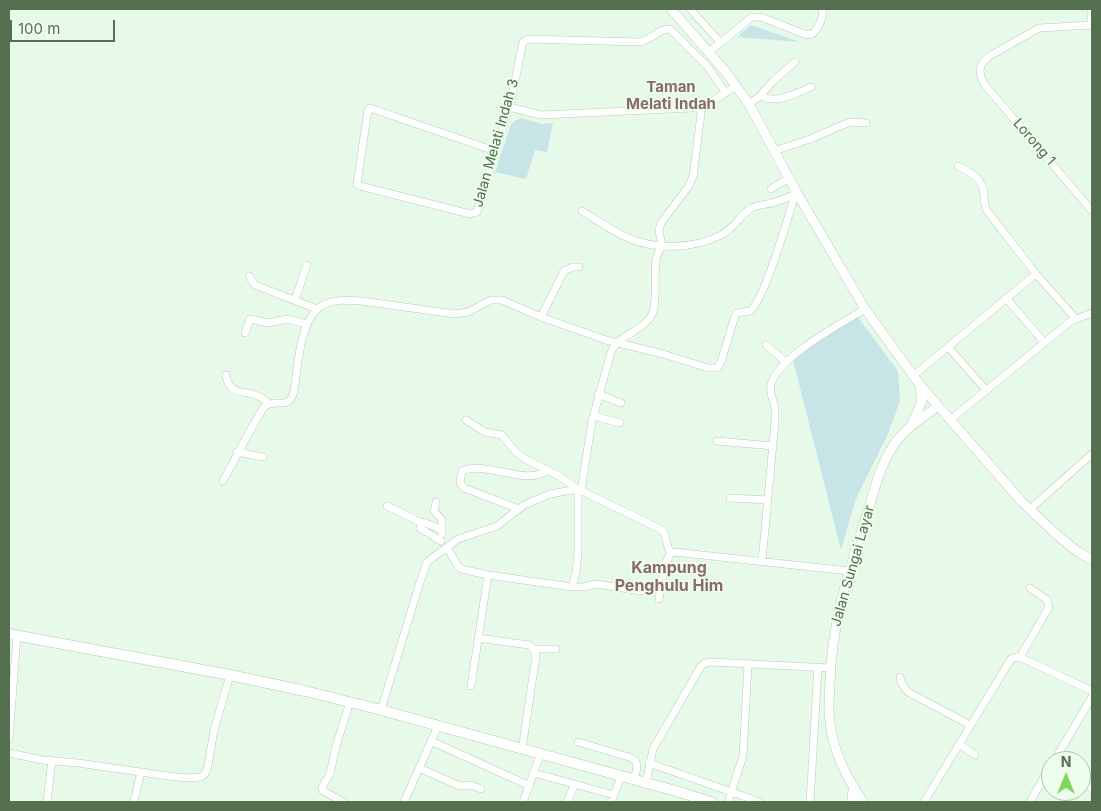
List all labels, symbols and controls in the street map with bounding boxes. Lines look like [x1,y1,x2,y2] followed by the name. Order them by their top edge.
[12,10,118,42] scale bar
[18,19,60,38] text: 100 m
[470,77,522,209] street label: Jalan Melati Indah 3
[626,78,716,113] district label: Taman Melati Indah
[1009,115,1059,169] street label: Lorong 1
[828,504,878,628] street label: Jalan Sungai Layar
[615,558,723,596] district label: Kampung Penghulu Him
[1041,751,1091,801] north arrow
[1061,753,1071,770] text: N

